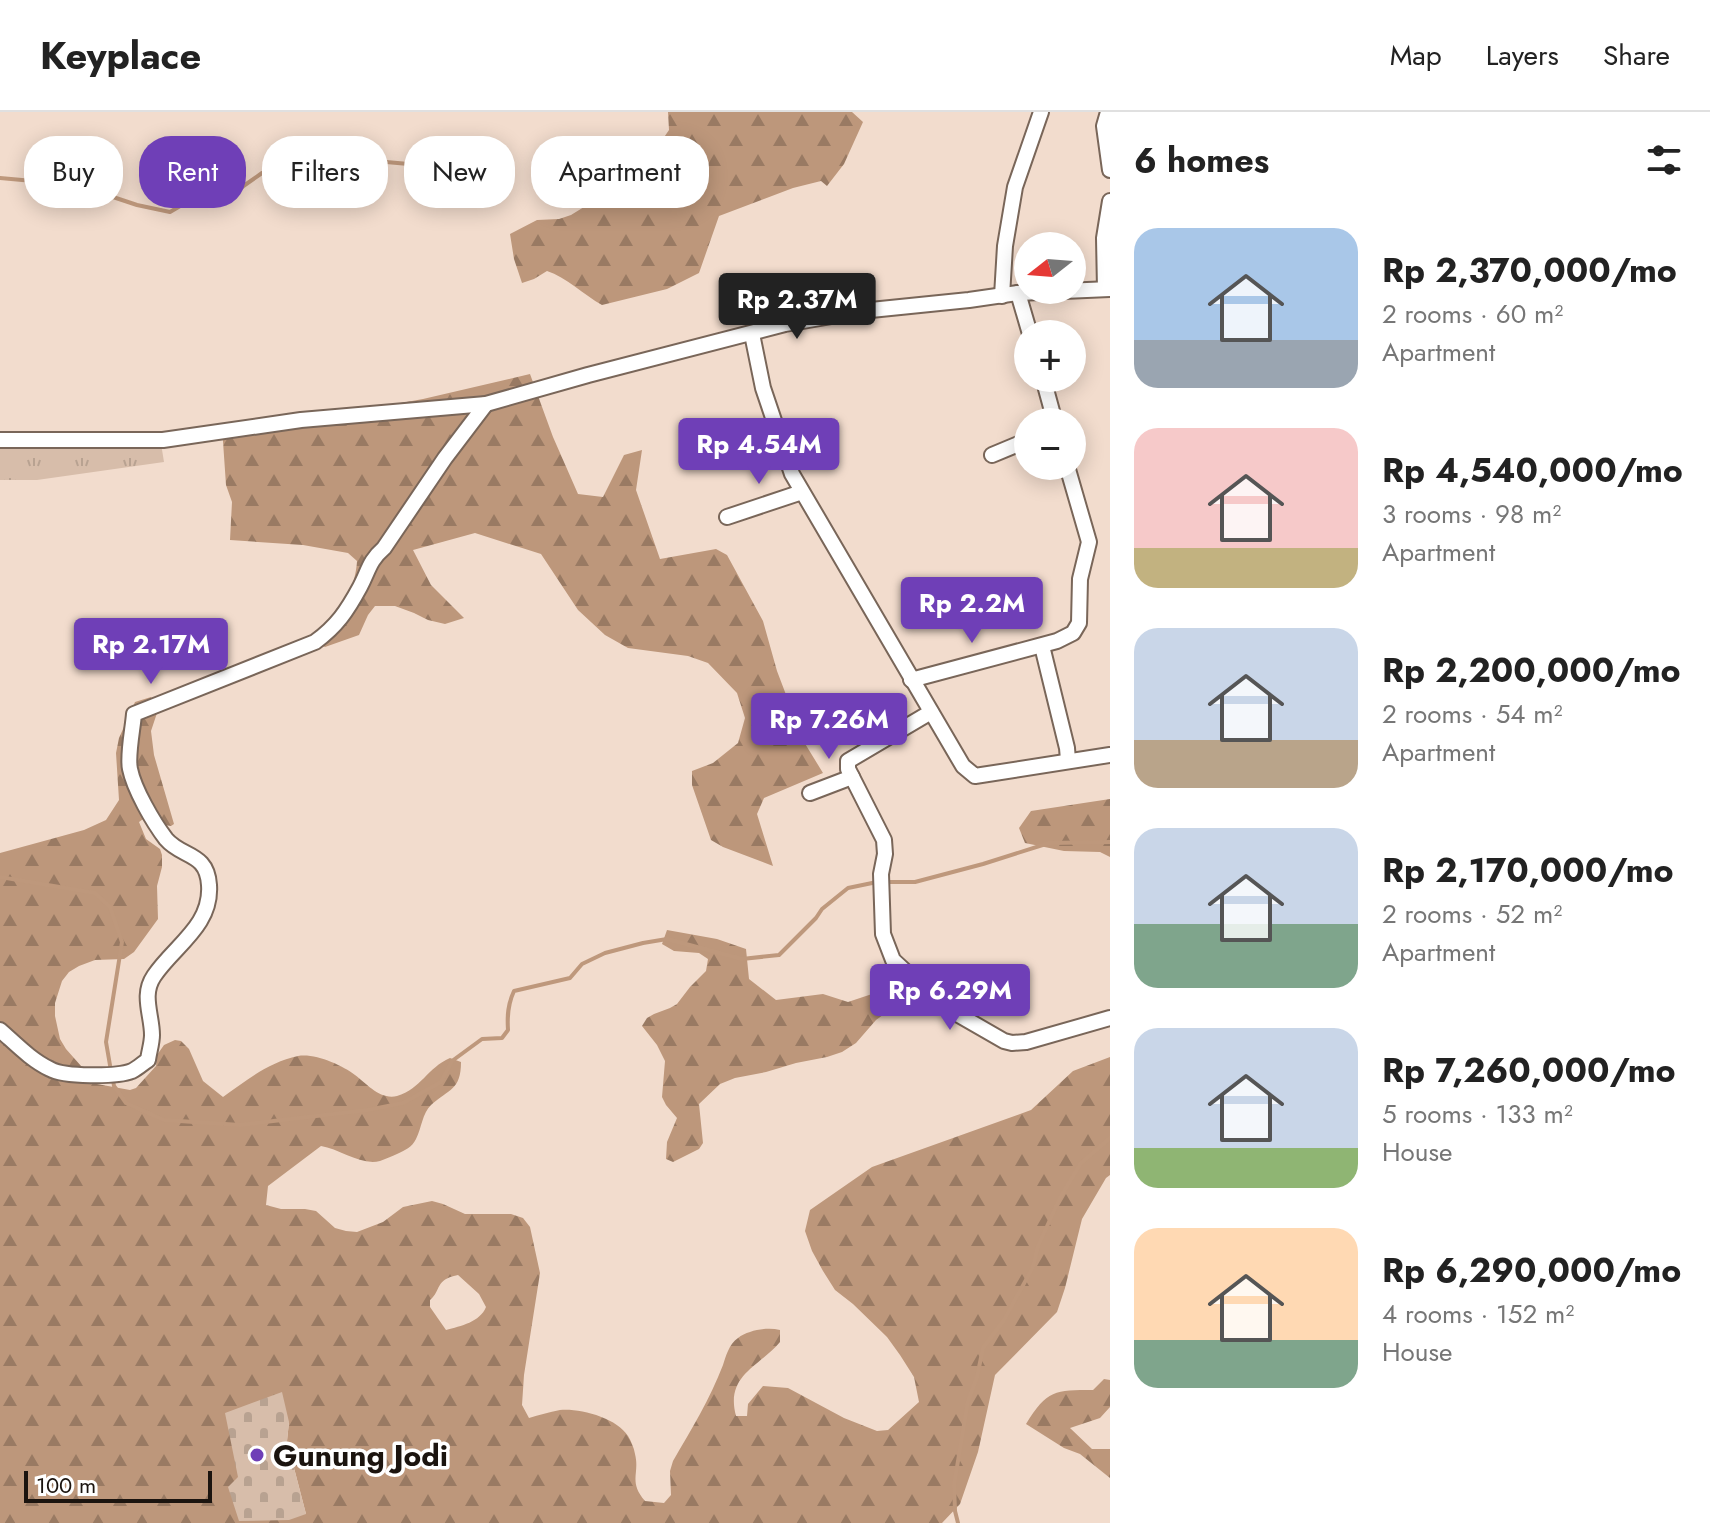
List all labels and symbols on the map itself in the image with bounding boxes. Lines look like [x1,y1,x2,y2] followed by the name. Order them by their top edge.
[1014,232,1086,304] north arrow
[714,273,880,341] pin: Rp 2.37M
[676,418,842,486] pin: Rp 4.54M
[898,577,1046,645] pin: Rp 2.2M
[68,618,234,686] pin: Rp 2.17M
[746,693,912,761] pin: Rp 7.26M
[867,964,1033,1032] pin: Rp 6.29M
[273,1434,448,1477] place label: Gunung Jodi
[248,1446,266,1464] marker: Gunung Jodi
[24,1467,212,1503] scale bar

